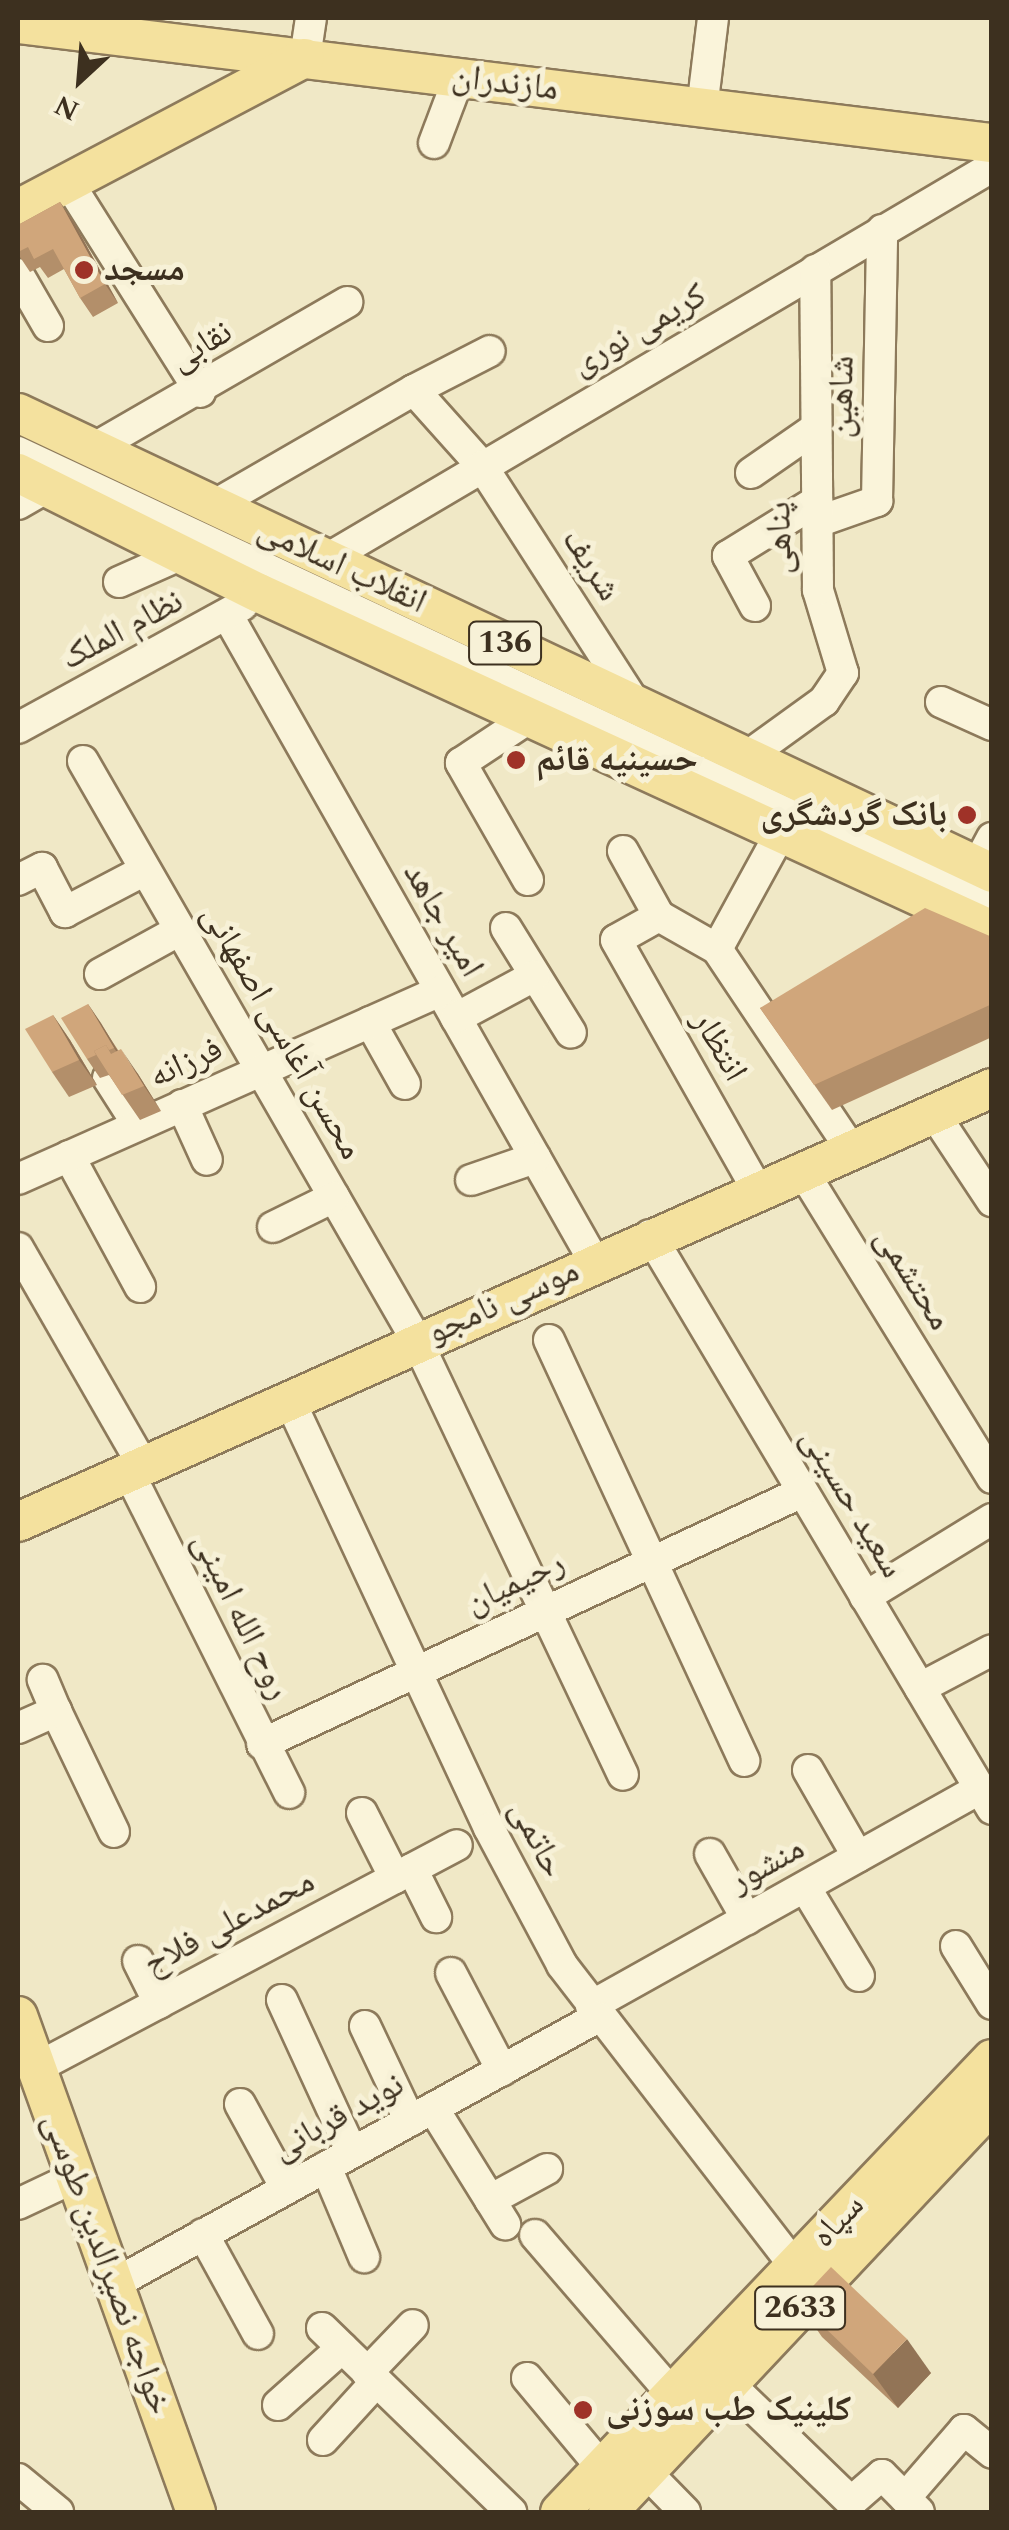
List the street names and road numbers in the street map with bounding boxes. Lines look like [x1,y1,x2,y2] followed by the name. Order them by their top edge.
[449,56,561,110] street label: مازندران
[564,275,714,385] street label: کریمی نوری
[162,311,240,381] street label: نقابی
[820,355,864,439] street label: شاهین
[758,501,802,575] street label: پناهی
[251,509,433,623] street label: انقلاب اسلامی
[552,521,630,609] street label: شریف
[54,580,190,680] street label: نظام الملک
[468,616,542,670] road number: 136
[393,855,493,985] street label: امیر جاهد
[192,897,372,1167] street label: محسن آغاسی اصفهانی
[682,1003,756,1089] street label: انتظار
[143,1028,229,1098] street label: فرزانه
[865,1220,961,1338] street label: محتشمی
[420,1250,586,1354] street label: موسی نامجو
[791,1420,913,1586] street label: سعید حسینی
[182,1525,300,1707] street label: روح الله امینی
[459,1542,571,1624] street label: رحیمیان
[500,1793,574,1885] street label: حاتمی
[722,1827,812,1903] street label: منشور
[136,1860,322,1986] street label: محمدعلی فلاح
[265,2064,411,2170] street label: نوید قربانی
[33,2108,181,2420] street label: خواجه نصیرالدین طوسی
[803,2185,873,2257] street label: سپاه
[752,2281,848,2335] road number: 2633

